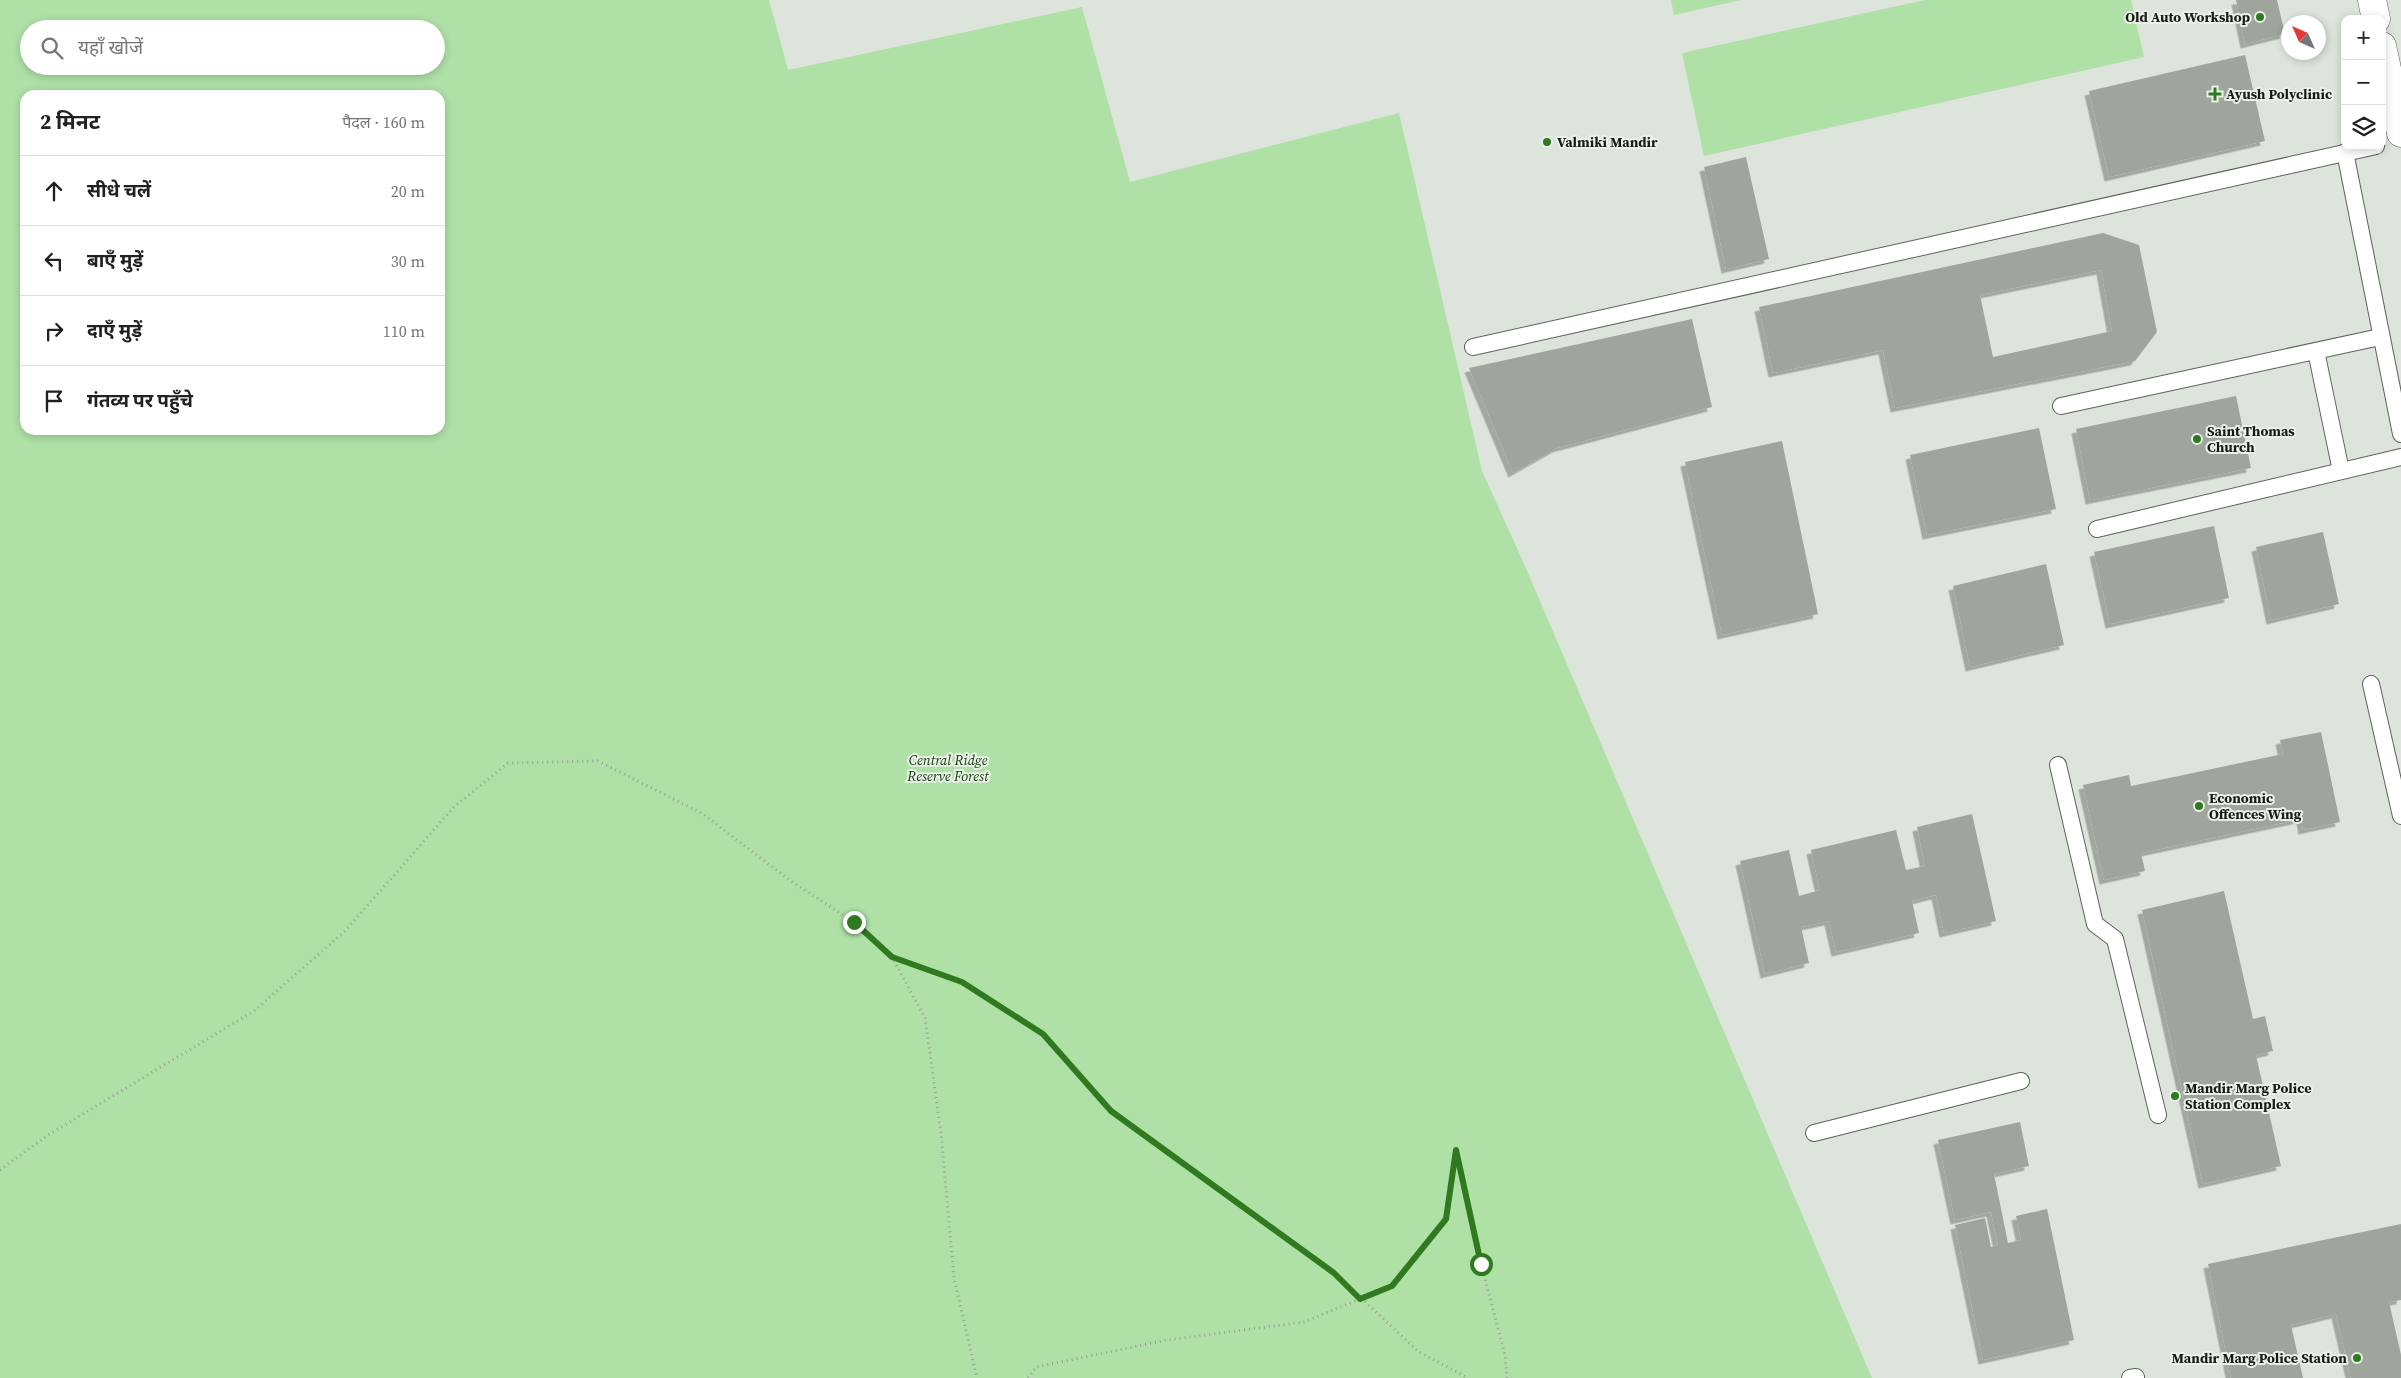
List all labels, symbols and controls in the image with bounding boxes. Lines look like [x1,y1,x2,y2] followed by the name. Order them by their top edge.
[2125,7,2250,27] place label: Old Auto Workshop
[2254,11,2266,23] marker: Old Auto Workshop
[2281,15,2326,60] north arrow
[2341,15,2386,150] map controls
[2341,15,2386,60] button: +
[20,20,445,75] search box
[38,34,66,62] icon: search
[78,34,143,60] text: यहाँ खोजें
[2341,60,2386,105] button: −
[2226,84,2332,104] place label: Ayush Polyclinic
[2208,87,2222,101] marker: Ayush Polyclinic
[2341,105,2386,150] button: layers
[40,107,100,136] text: 2 मिनट
[342,111,425,133] text: पैदल · 160 m
[1557,132,1658,152] place label: Valmiki Mandir
[1541,136,1553,148] marker: Valmiki Mandir
[40,177,68,205] icon: ahead
[87,177,151,203] text: सीधे चलें
[391,180,425,202] text: 20 m
[40,247,68,275] icon: left
[87,247,143,273] text: बाएँ मुड़ें
[391,250,425,272] text: 30 m
[40,317,68,345] icon: right
[87,317,142,343] text: दाएँ मुड़ें
[383,320,425,342] text: 110 m
[40,387,68,415] icon: arrive
[87,387,193,413] text: गंतव्य पर पहुँचे
[2207,421,2295,457] place label: Saint Thomas Church
[2191,433,2203,445] marker: Saint Thomas Church
[906,750,990,786] park label: Central Ridge Reserve Forest
[2209,788,2302,824] place label: Economic Offences Wing
[2193,800,2205,812] marker: Economic Offences Wing
[843,911,866,934] route end
[2185,1078,2312,1114] place label: Mandir Marg Police Station Complex
[2169,1090,2181,1102] marker: Mandir Marg Police Station Complex
[1470,1253,1493,1276] route start
[2172,1348,2347,1368] place label: Mandir Marg Police Station
[2351,1352,2363,1364] marker: Mandir Marg Police Station

